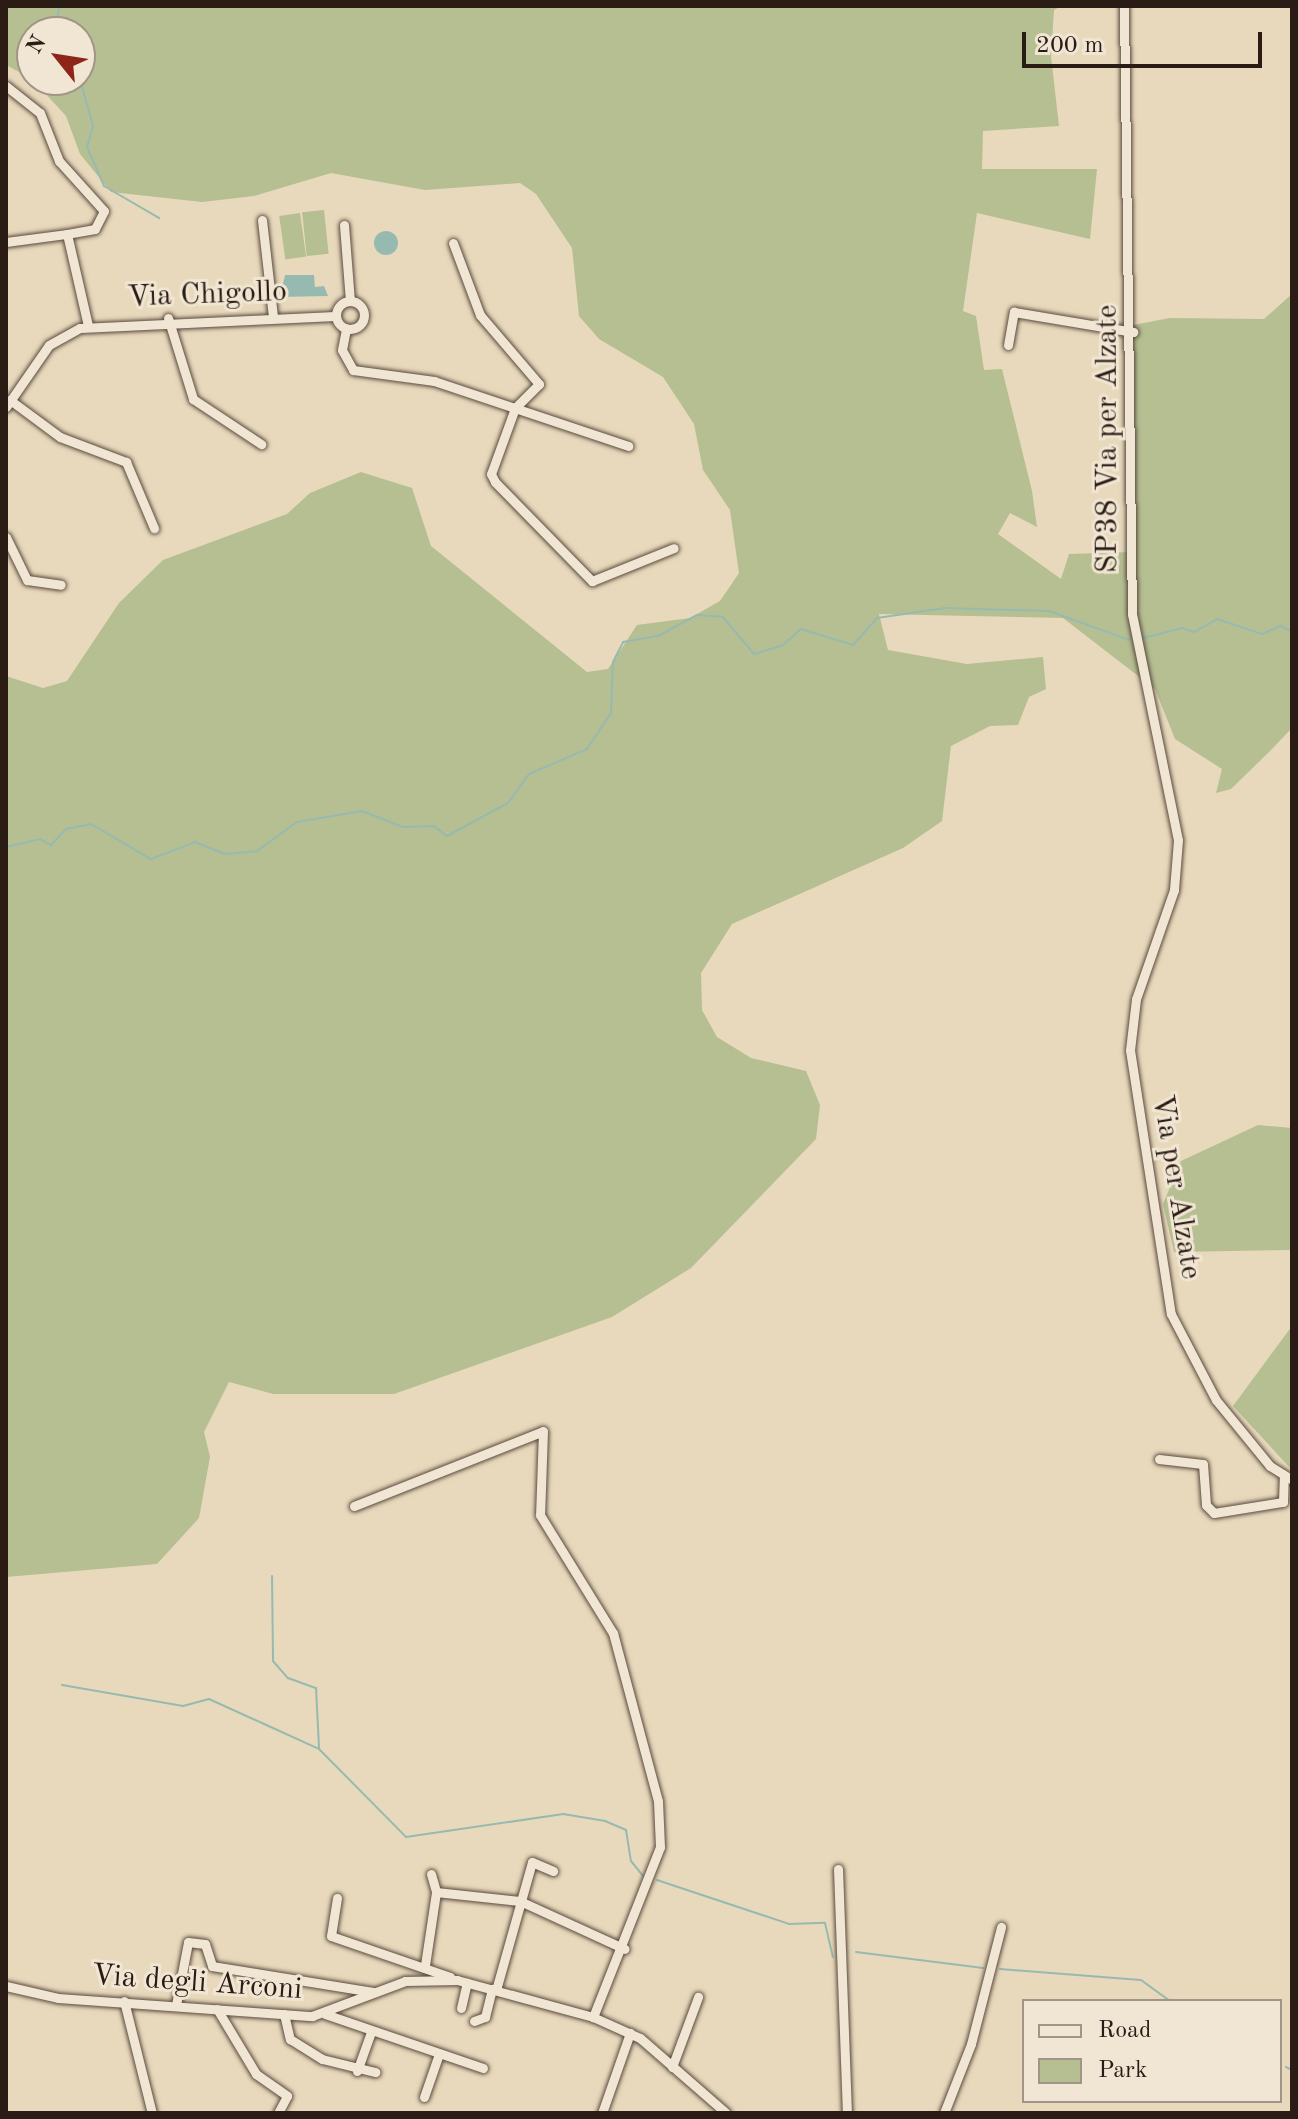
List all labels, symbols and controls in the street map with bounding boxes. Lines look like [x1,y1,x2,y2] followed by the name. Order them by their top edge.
[16,16,96,96] north arrow
[1026,16,1266,66] scale bar
[23,32,51,58] text: N
[1036,34,1104,58] text: 200 m
[127,274,287,316] street label: Via Chigollo
[1090,305,1126,573] street label: SP38 Via per Alzate
[1144,1092,1208,1282] street label: Via per Alzate
[91,1958,303,2008] street label: Via degli Arconi
[1022,1999,1282,2103] legend
[1098,2019,1151,2043] text: Road
[1098,2059,1147,2083] text: Park

